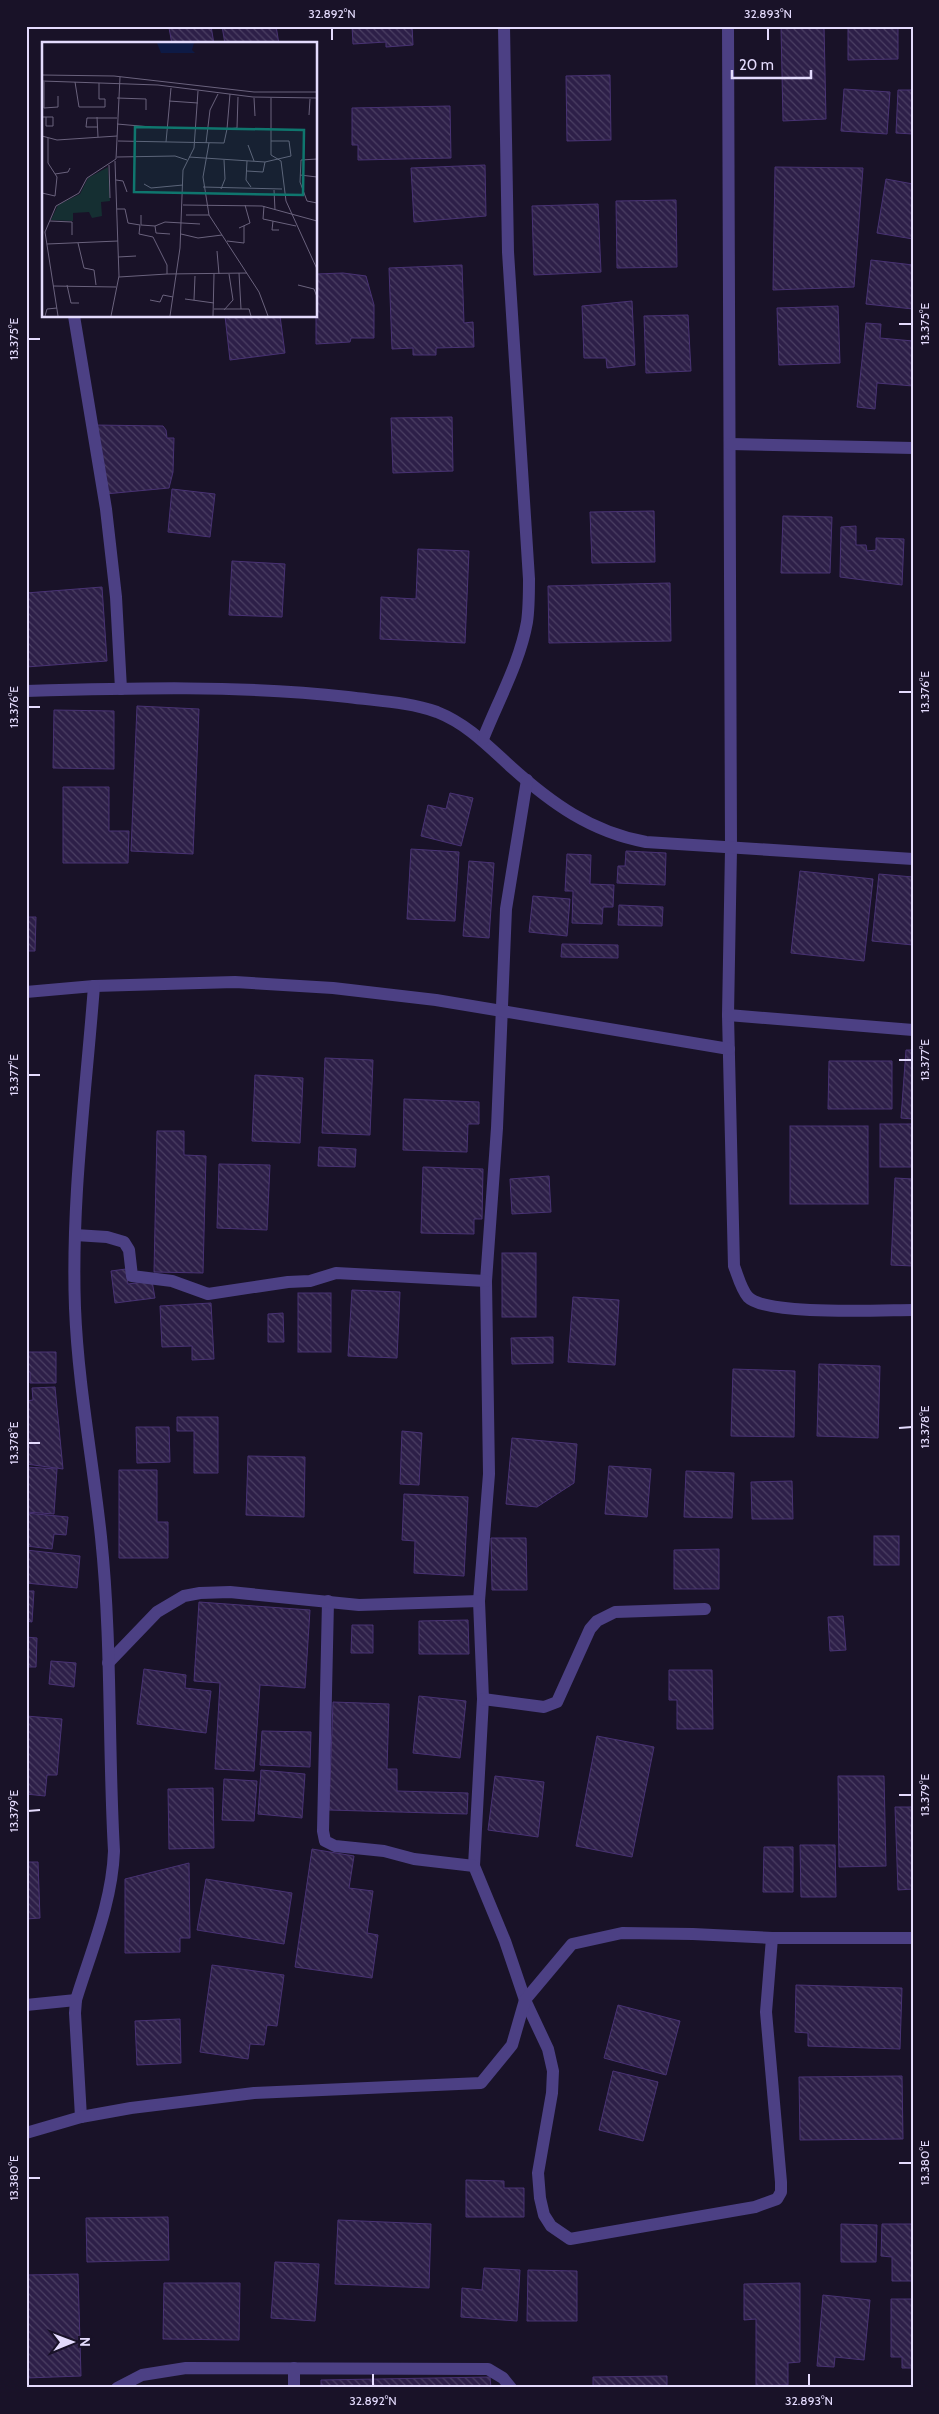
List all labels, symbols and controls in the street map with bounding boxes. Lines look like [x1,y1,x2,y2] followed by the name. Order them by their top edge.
[308,6,356,21] text: 32.892°N
[744,6,792,21] text: 32.893°N
[42,42,318,318] inset map
[732,48,810,80] scale bar
[739,56,774,74] text: 20 m
[917,303,932,345] text: 13.375°E
[6,318,21,360] text: 13.375°E
[917,671,932,713] text: 13.376°E
[6,686,21,728] text: 13.376°E
[917,1039,932,1081] text: 13.377°E
[6,1054,21,1096] text: 13.377°E
[917,1405,932,1448] text: 13.378°E
[6,1421,21,1464] text: 13.378°E
[917,1773,932,1816] text: 13.379°E
[6,1789,21,1832] text: 13.379°E
[917,2140,932,2186] text: 13.380°E
[6,2155,21,2201] text: 13.380°E
[48,2316,98,2366] north arrow
[76,2337,94,2347] text: N
[349,2393,397,2408] text: 32.892°N
[785,2393,833,2408] text: 32.893°N

